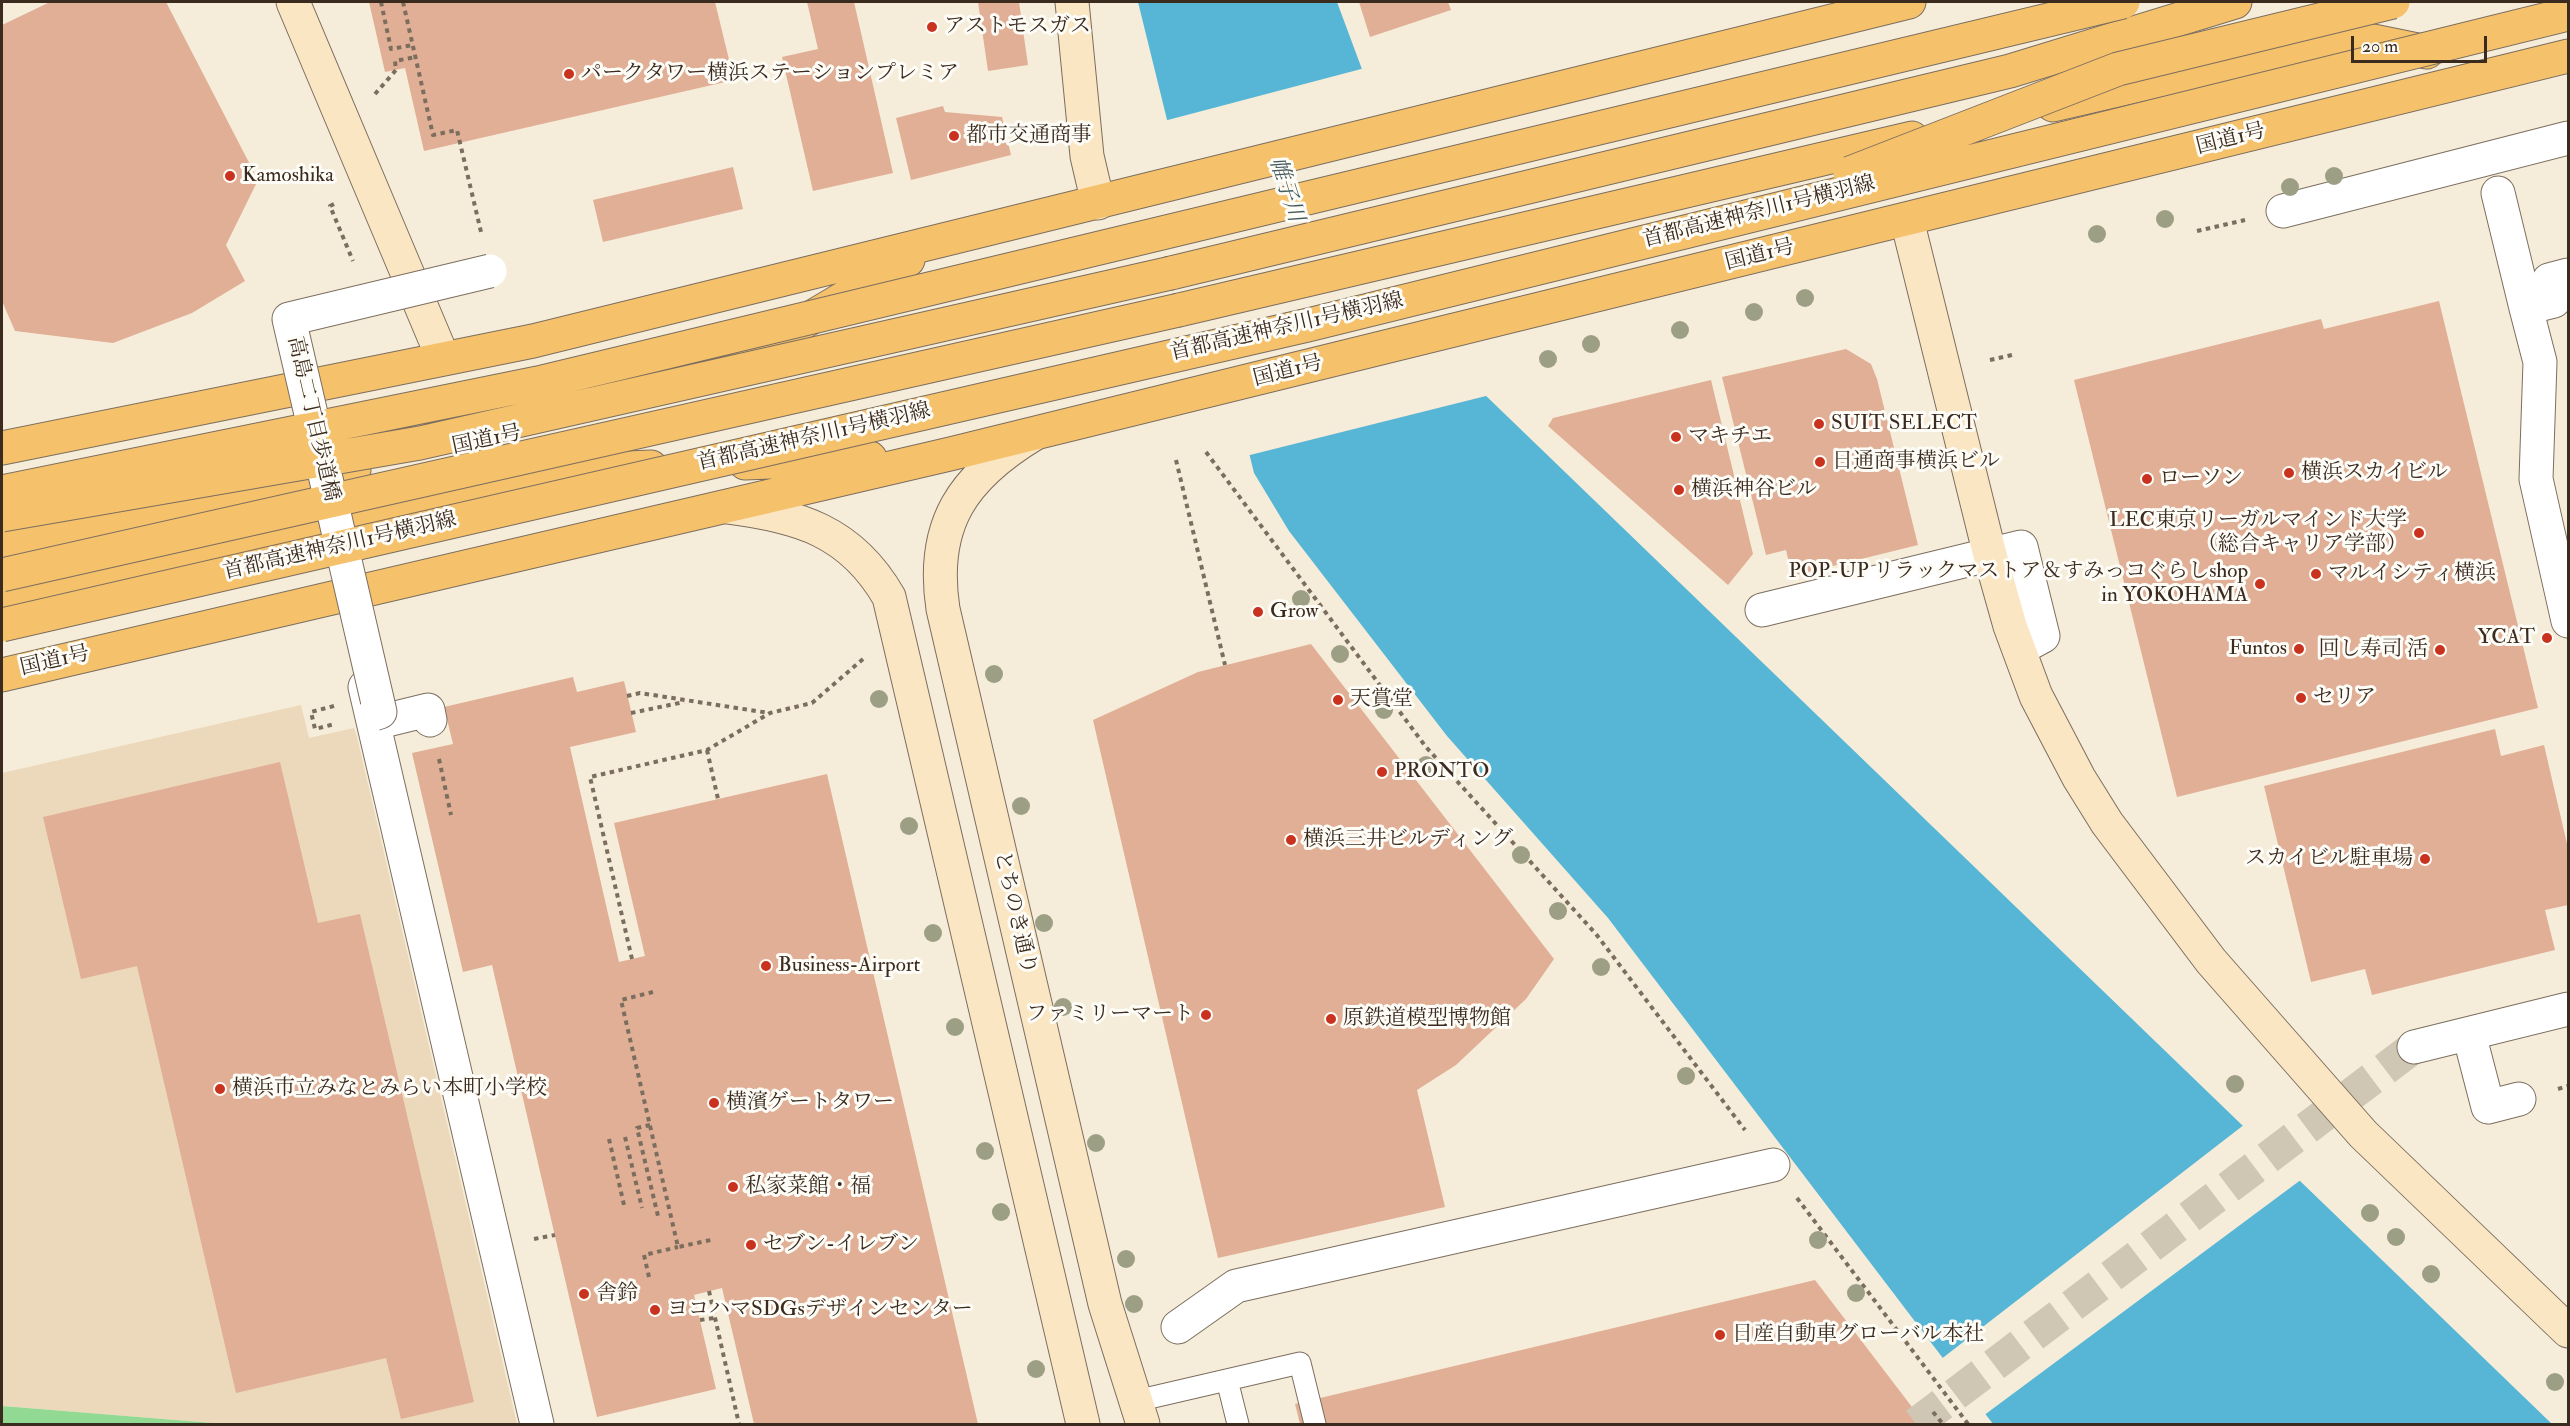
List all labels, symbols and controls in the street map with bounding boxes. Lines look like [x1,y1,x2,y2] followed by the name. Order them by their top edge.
[944,14,1091,40] place label: アストモスガス
[925,20,939,34] marker: アストモスガス
[2354,24,2490,62] scale bar
[2362,35,2398,58] text: 20 m
[581,61,959,87] place label: パークタワー横浜ステーションプレミア
[562,67,576,81] marker: パークタワー横浜ステーションプレミア
[2194,119,2268,161] street label: 国道1号
[966,123,1092,149] place label: 都市交通商事
[947,129,961,143] marker: 都市交通商事
[1262,155,1308,225] water label: 帷子川
[242,163,334,189] place label: Kamoshika
[223,169,237,183] marker: Kamoshika
[1640,172,1878,254] street label: 首都高速神奈川1号横羽線
[1723,235,1797,277] street label: 国道1号
[1168,289,1406,367] street label: 首都高速神奈川1号横羽線
[281,334,343,504] street label: 高島二丁目歩道橋
[1251,351,1325,393] street label: 国道1号
[695,399,933,477] street label: 首都高速神奈川1号横羽線
[1831,411,1977,437] place label: SUIT SELECT
[1812,417,1826,431] marker: SUIT SELECT
[450,421,524,461] street label: 国道1号
[1688,424,1772,450] place label: マキチエ
[1669,430,1683,444] marker: マキチエ
[1832,449,2000,475] place label: 日通商事横浜ビル
[1813,455,1827,469] marker: 日通商事横浜ビル
[2301,460,2448,486] place label: 横浜スカイビル
[2159,466,2243,492] place label: ローソン
[2282,466,2296,480] marker: 横浜スカイビル
[2140,472,2154,486] marker: ローソン
[1691,477,1817,503] place label: 横浜神谷ビル
[1672,483,1686,497] marker: 横浜神谷ビル
[221,508,459,586] street label: 首都高速神奈川1号横羽線
[2109,508,2407,558] place label: LEC東京リーガルマインド大学 （総合キャリア学部）
[2412,526,2426,540] marker: LEC東京リーガルマインド大学 （総合キャリア学部）
[1788,559,2248,609] place label: POP-UP リラックマストア＆すみっコぐらしshop in YOKOHAMA
[2328,561,2496,587] place label: マルイシティ横浜
[2309,567,2323,581] marker: マルイシティ横浜
[2253,577,2267,591] marker: POP-UP リラックマストア＆すみっコぐらしshop in YOKOHAMA
[1270,599,1318,625] place label: Grow
[1251,605,1265,619] marker: Grow
[2478,625,2535,651] place label: YCAT
[2540,631,2554,645] marker: YCAT
[2229,636,2287,662] place label: Funtos
[2319,637,2428,663] place label: 回し寿司 活
[18,642,92,682] street label: 国道1号
[2292,642,2306,656] marker: Funtos
[2433,643,2447,657] marker: 回し寿司 活
[2313,685,2376,711] place label: セリア
[1350,687,1413,713] place label: 天賞堂
[2294,691,2308,705] marker: セリア
[1331,693,1345,707] marker: 天賞堂
[1394,759,1489,785] place label: PRONTO
[1375,765,1389,779] marker: PRONTO
[1303,827,1513,853] place label: 横浜三井ビルディング
[1284,833,1298,847] marker: 横浜三井ビルディング
[2245,846,2413,872] place label: スカイビル駐車場
[988,849,1040,977] street label: とちのき通り
[2418,852,2432,866] marker: スカイビル駐車場
[778,953,920,979] place label: Business-Airport
[759,959,773,973] marker: Business-Airport
[1026,1002,1194,1028] place label: ファミリーマート
[1343,1006,1511,1032] place label: 原鉄道模型博物館
[1199,1008,1213,1022] marker: ファミリーマート
[1324,1012,1338,1026] marker: 原鉄道模型博物館
[232,1076,547,1102] place label: 横浜市立みなとみらい本町小学校
[213,1082,227,1096] marker: 横浜市立みなとみらい本町小学校
[726,1090,894,1116] place label: 横濱ゲートタワー
[707,1096,721,1110] marker: 横濱ゲートタワー
[745,1174,871,1200] place label: 私家菜館・福
[726,1180,740,1194] marker: 私家菜館・福
[763,1232,919,1258] place label: セブン-イレブン
[744,1238,758,1252] marker: セブン-イレブン
[596,1281,638,1307] place label: 舎鈴
[577,1287,591,1301] marker: 舎鈴
[667,1297,973,1323] place label: ヨコハマSDGsデザインセンター
[648,1303,662,1317] marker: ヨコハマSDGsデザインセンター
[1732,1322,1984,1348] place label: 日産自動車グローバル本社
[1713,1328,1727,1342] marker: 日産自動車グローバル本社

